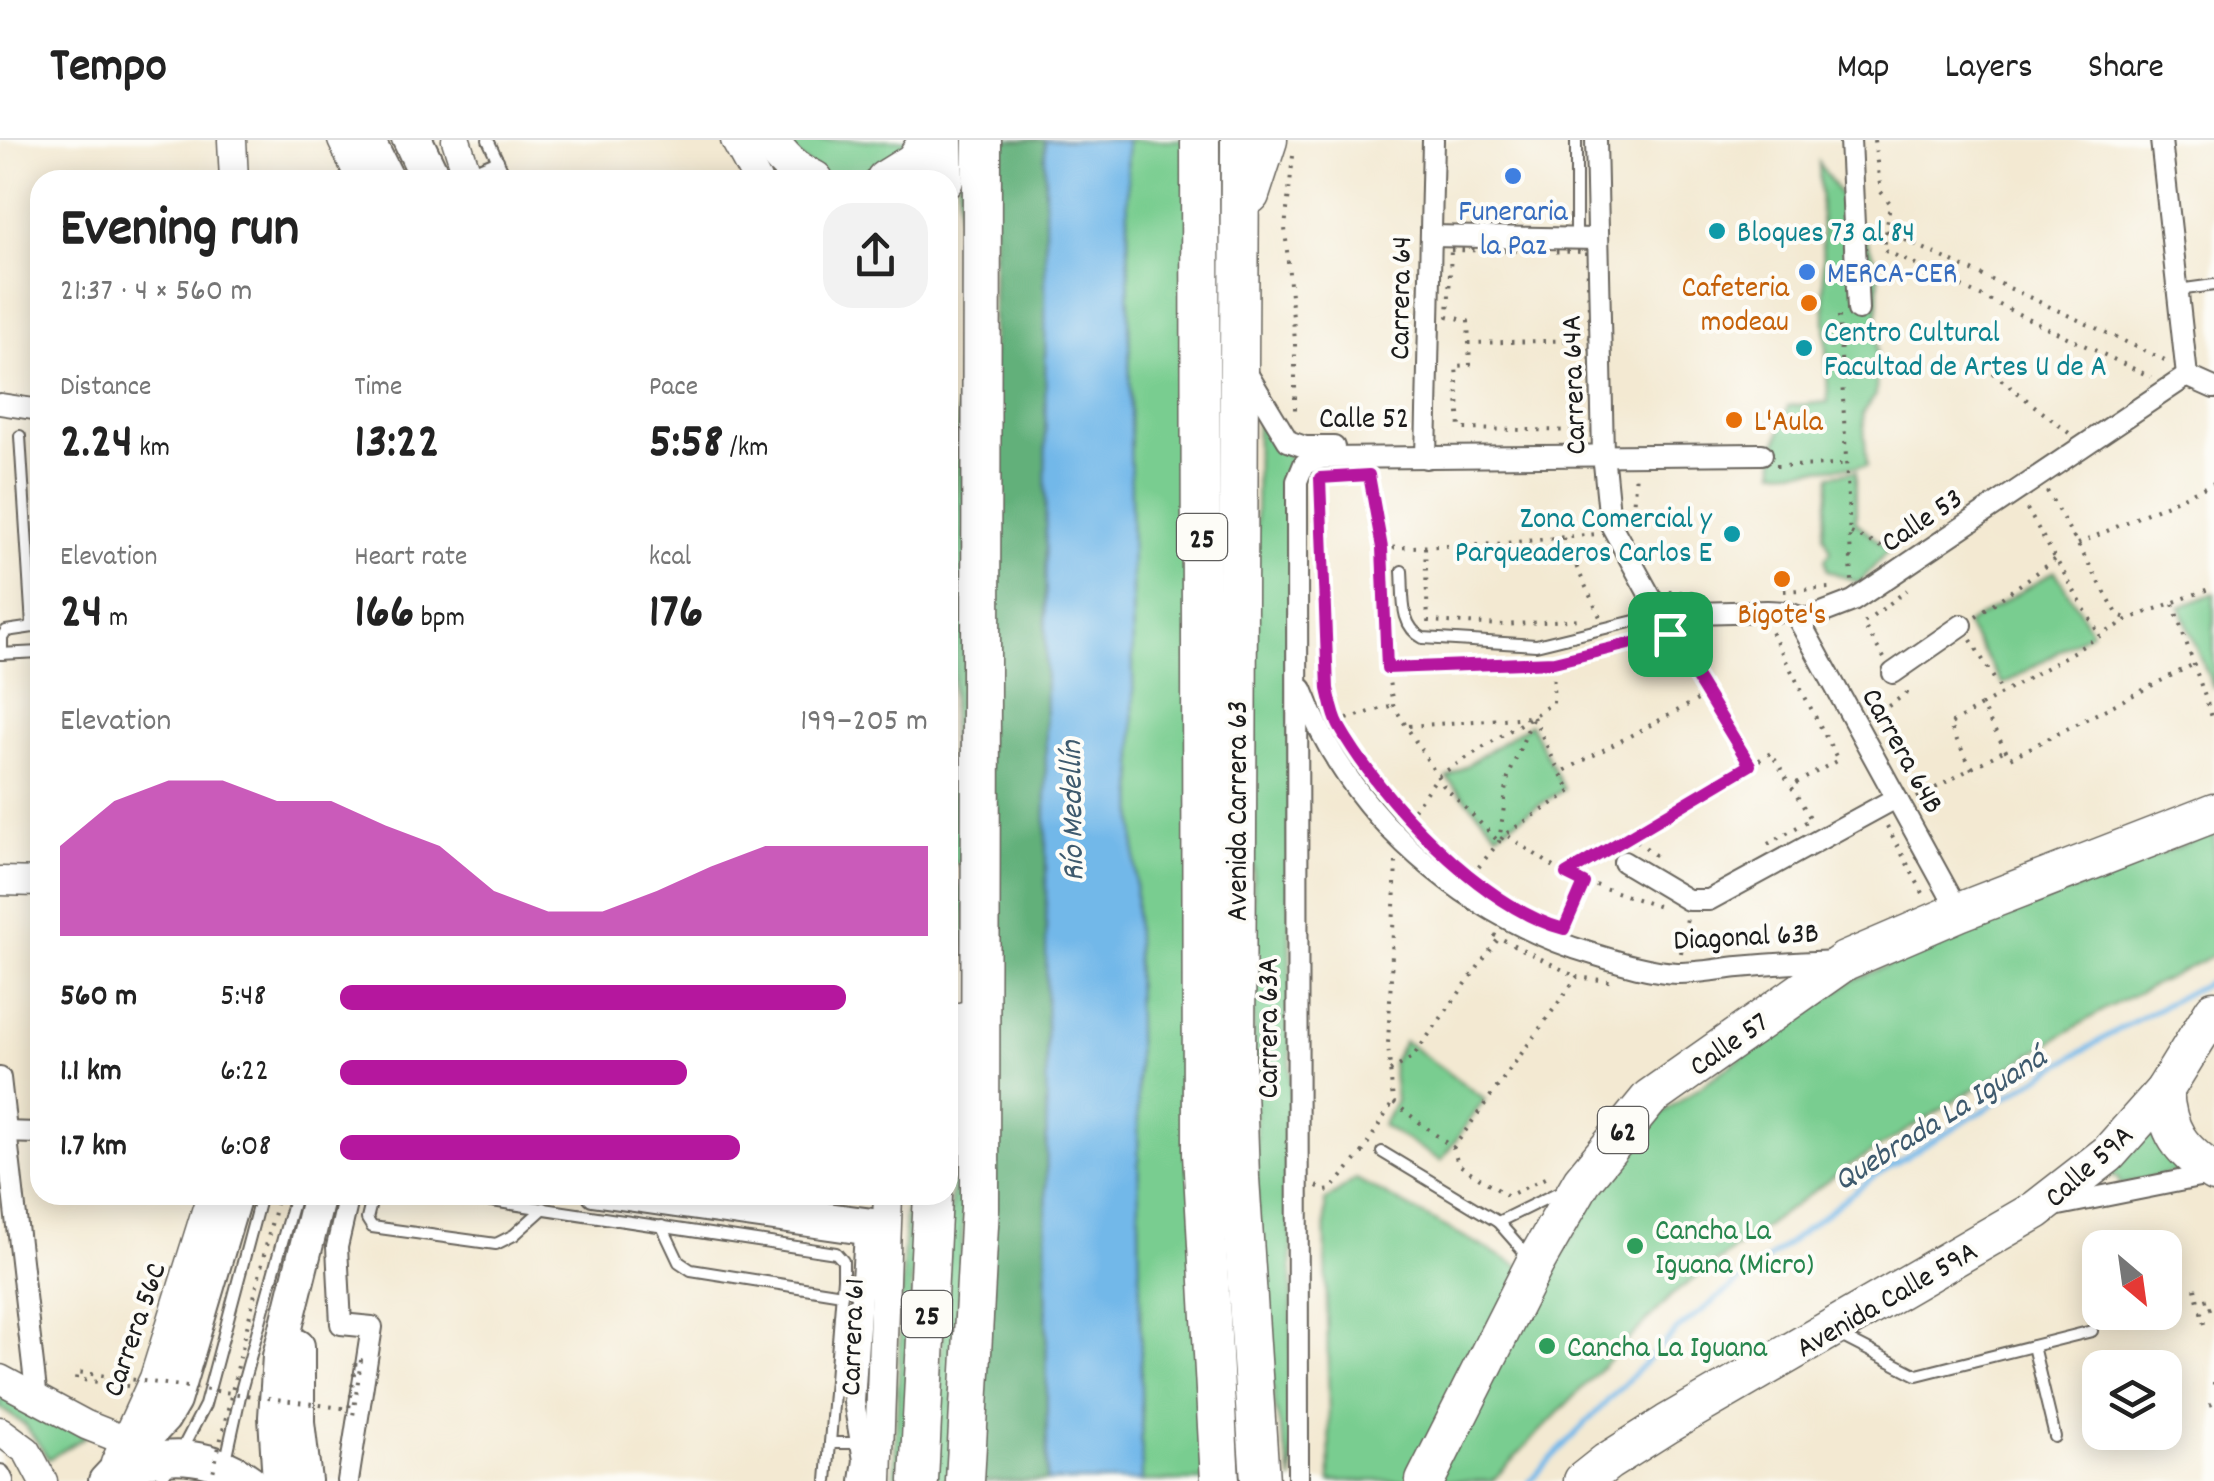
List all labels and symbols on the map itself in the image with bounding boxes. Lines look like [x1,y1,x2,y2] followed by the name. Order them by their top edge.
[1502,165,1524,187] marker: Funeraria la Paz
[1458,193,1569,270] place label: Funeraria la Paz
[1737,214,1915,257] place label: Bloques 73 al 84
[1706,220,1728,242] marker: Bloques 73 al 84
[1381,236,1426,360] street label: Carrera 64
[1827,255,1957,298] place label: MERCA-CER
[1796,261,1818,283] marker: MERCA-CER
[1681,269,1790,346] place label: Cafeteria modeau
[1798,292,1820,314] marker: Cafeteria modeau
[1553,314,1600,456] street label: Carrera 64A
[1824,314,2107,391] place label: Centro Cultural Facultad de Artes U de A
[1793,337,1815,359] marker: Centro Cultural Facultad de Artes U de A
[1319,400,1409,443] street label: Calle 52
[1754,403,1824,446] place label: L'Aula
[1723,409,1745,431] marker: L'Aula
[1874,480,1973,566] street label: Calle 53
[1455,500,1713,577] place label: Zona Comercial y Parqueaderos Carlos E
[1177,514,1227,560] road number: 25
[1721,523,1743,545] marker: Zona Comercial y Parqueaderos Carlos E
[1771,568,1793,590] marker: Bigote's
[1628,592,1713,677] pin
[1737,596,1827,639] place label: Bigote's
[1848,681,1952,823] street label: Carrera 64B
[1219,701,1262,921] street label: Avenida Carrera 63
[1051,739,1099,882] water label: Río Medellín
[1672,914,1820,965] street label: Diagonal 63B
[1250,958,1293,1098] street label: Carrera 63A
[1682,1004,1779,1090] street label: Calle 57
[1826,1036,2060,1205] water label: Quebrada La Iguaná
[1598,1107,1648,1153] road number: 62
[2037,1116,2145,1220] street label: Calle 59A
[1655,1212,1814,1289] place label: Cancha La Iguana (Micro)
[2082,1230,2182,1330] north arrow
[1789,1232,1987,1371] street label: Avenida Calle 59A
[1624,1235,1646,1257] marker: Cancha La Iguana (Micro)
[94,1257,180,1404] street label: Carrera 56C
[832,1278,879,1397] street label: Carrera 61
[902,1291,952,1337] road number: 25
[1567,1329,1768,1372] place label: Cancha La Iguana
[1536,1335,1558,1357] marker: Cancha La Iguana

